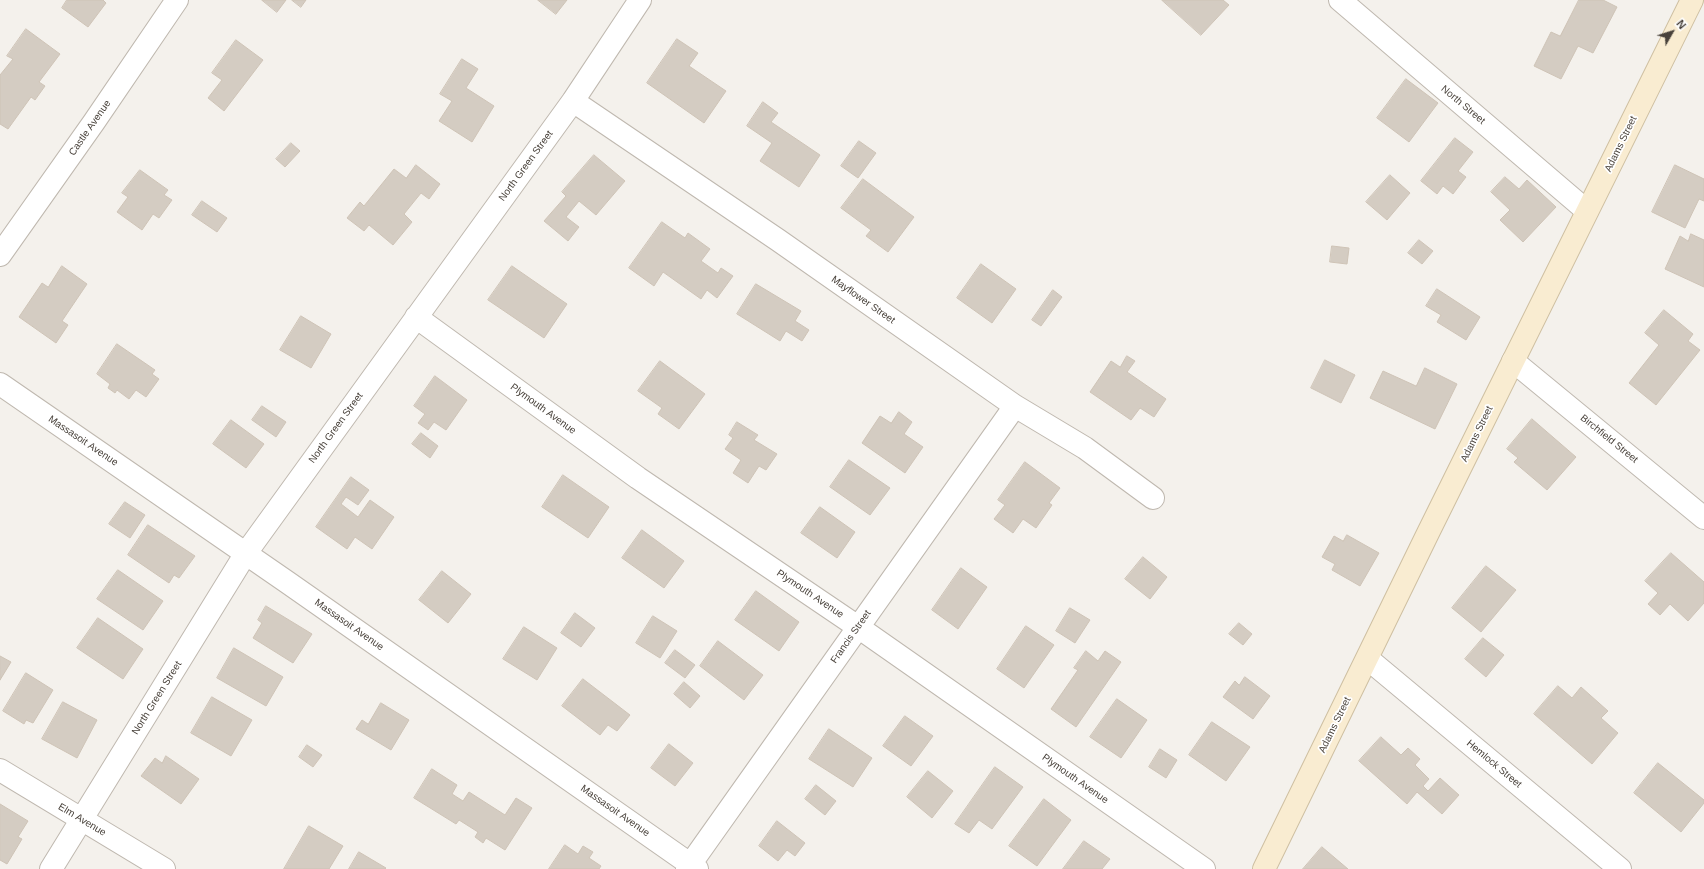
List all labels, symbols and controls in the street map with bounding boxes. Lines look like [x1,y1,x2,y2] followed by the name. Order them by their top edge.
[1652,12,1692,52] north arrow
[1674,18,1688,31] text: N
[1438,83,1488,127] street label: North Street
[66,98,114,158] street label: Castle Avenue
[1602,114,1640,174] street label: Adams Street
[496,128,556,204] street label: North Green Street
[829,274,897,326] street label: Mayflower Street
[508,381,578,437] street label: Plymouth Avenue
[306,390,366,466] street label: North Green Street
[1458,404,1496,464] street label: Adams Street
[1578,412,1640,466] street label: Birchfield Street
[46,413,120,469] street label: Massasoit Avenue
[774,567,846,621] street label: Plymouth Avenue
[312,597,386,653] street label: Massasoit Avenue
[828,608,874,666] street label: Francis Street
[130,659,184,737] street label: North Green Street
[1316,695,1354,755] street label: Adams Street
[1464,737,1524,791] street label: Hemlock Street
[1040,752,1110,806] street label: Plymouth Avenue
[578,783,652,839] street label: Massasoit Avenue
[56,801,108,839] street label: Elm Avenue

